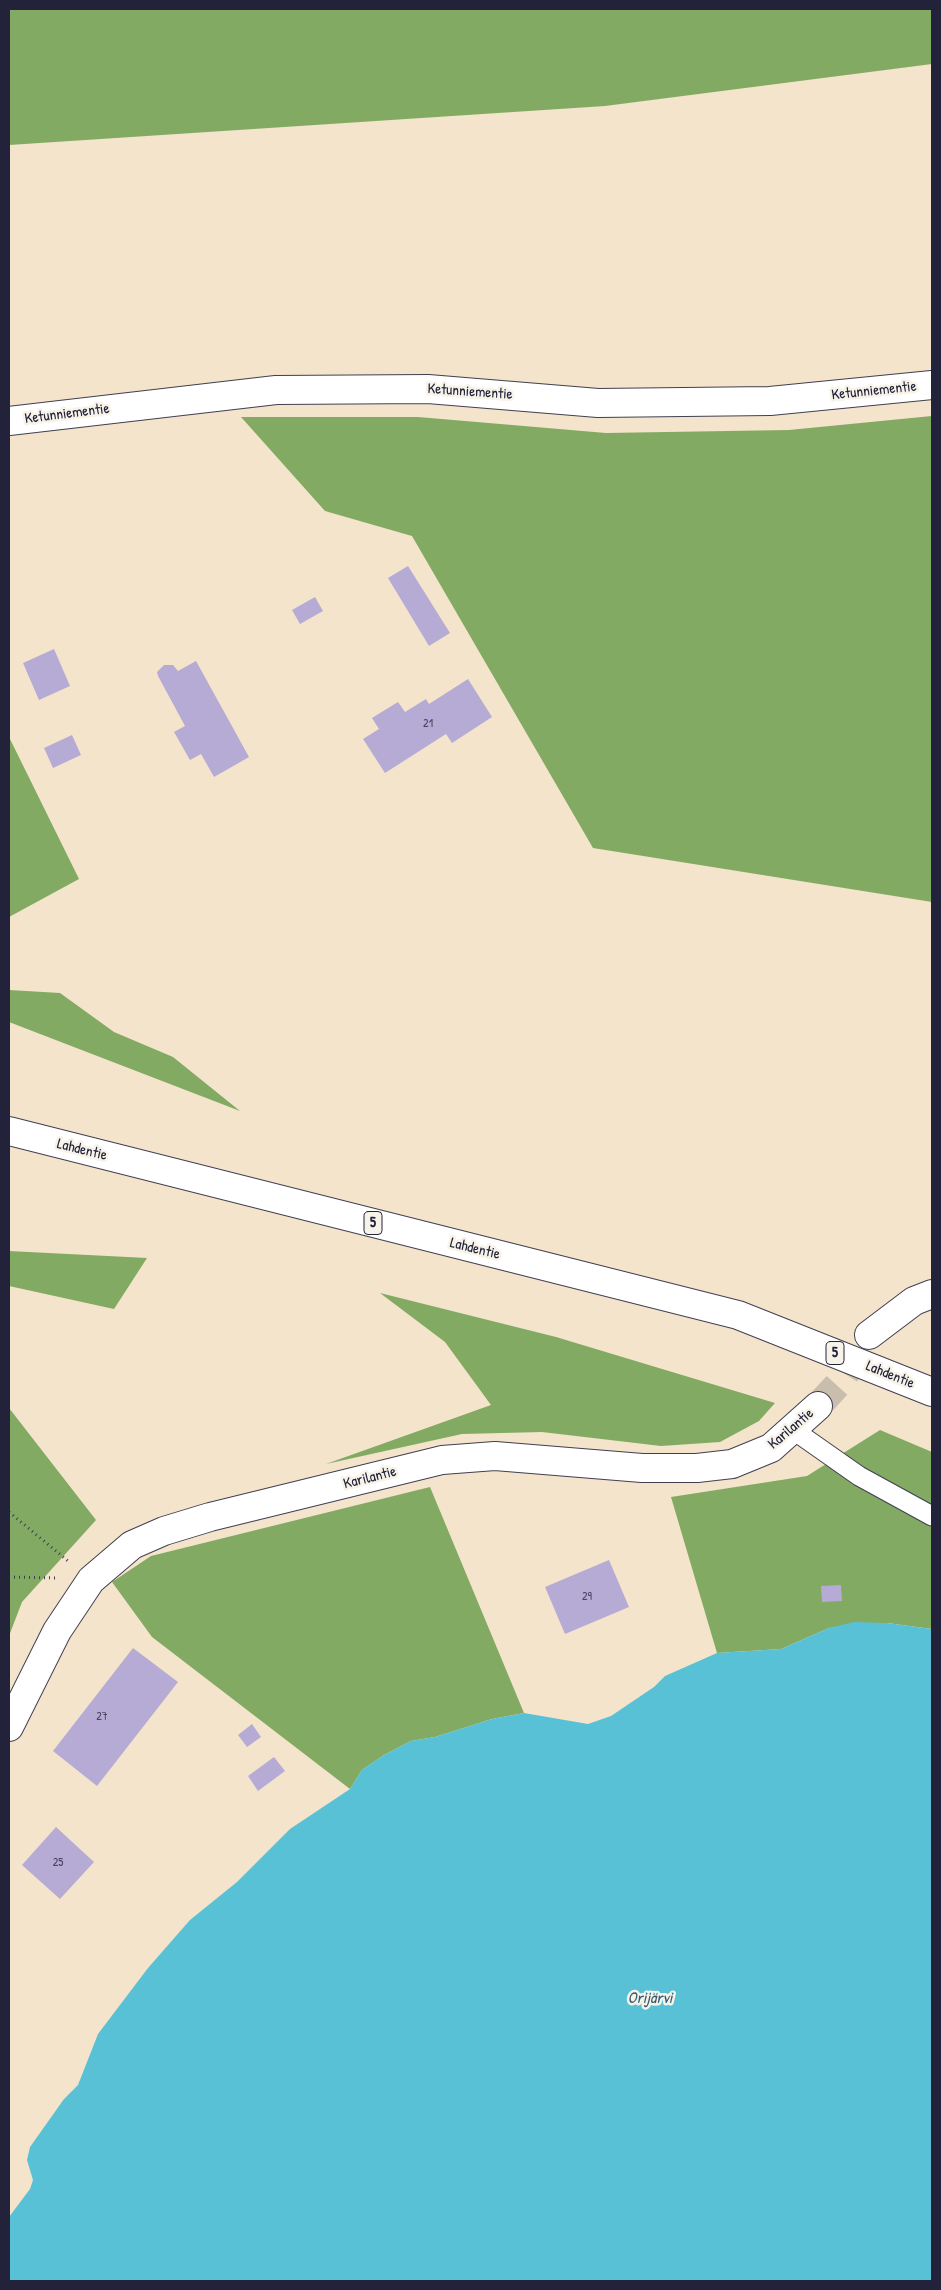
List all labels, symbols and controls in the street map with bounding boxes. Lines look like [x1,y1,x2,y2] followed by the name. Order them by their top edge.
[831,378,917,404] street label: Ketunniementie
[427,380,513,404] street label: Ketunniementie
[24,400,110,428] street label: Ketunniementie
[423,717,433,731] house number: 21
[55,1135,109,1165] street label: Lahdentie
[364,1212,382,1234] road number: 5
[448,1234,502,1264] street label: Lahdentie
[826,1342,844,1365] road number: 5
[863,1357,917,1393] street label: Lahdentie
[765,1405,817,1453] street label: Karilantie
[342,1463,398,1493] street label: Karilantie
[582,1590,592,1604] house number: 29
[96,1710,108,1724] house number: 27
[53,1856,63,1870] house number: 25
[628,1989,672,2009] water label: Orijärvi

